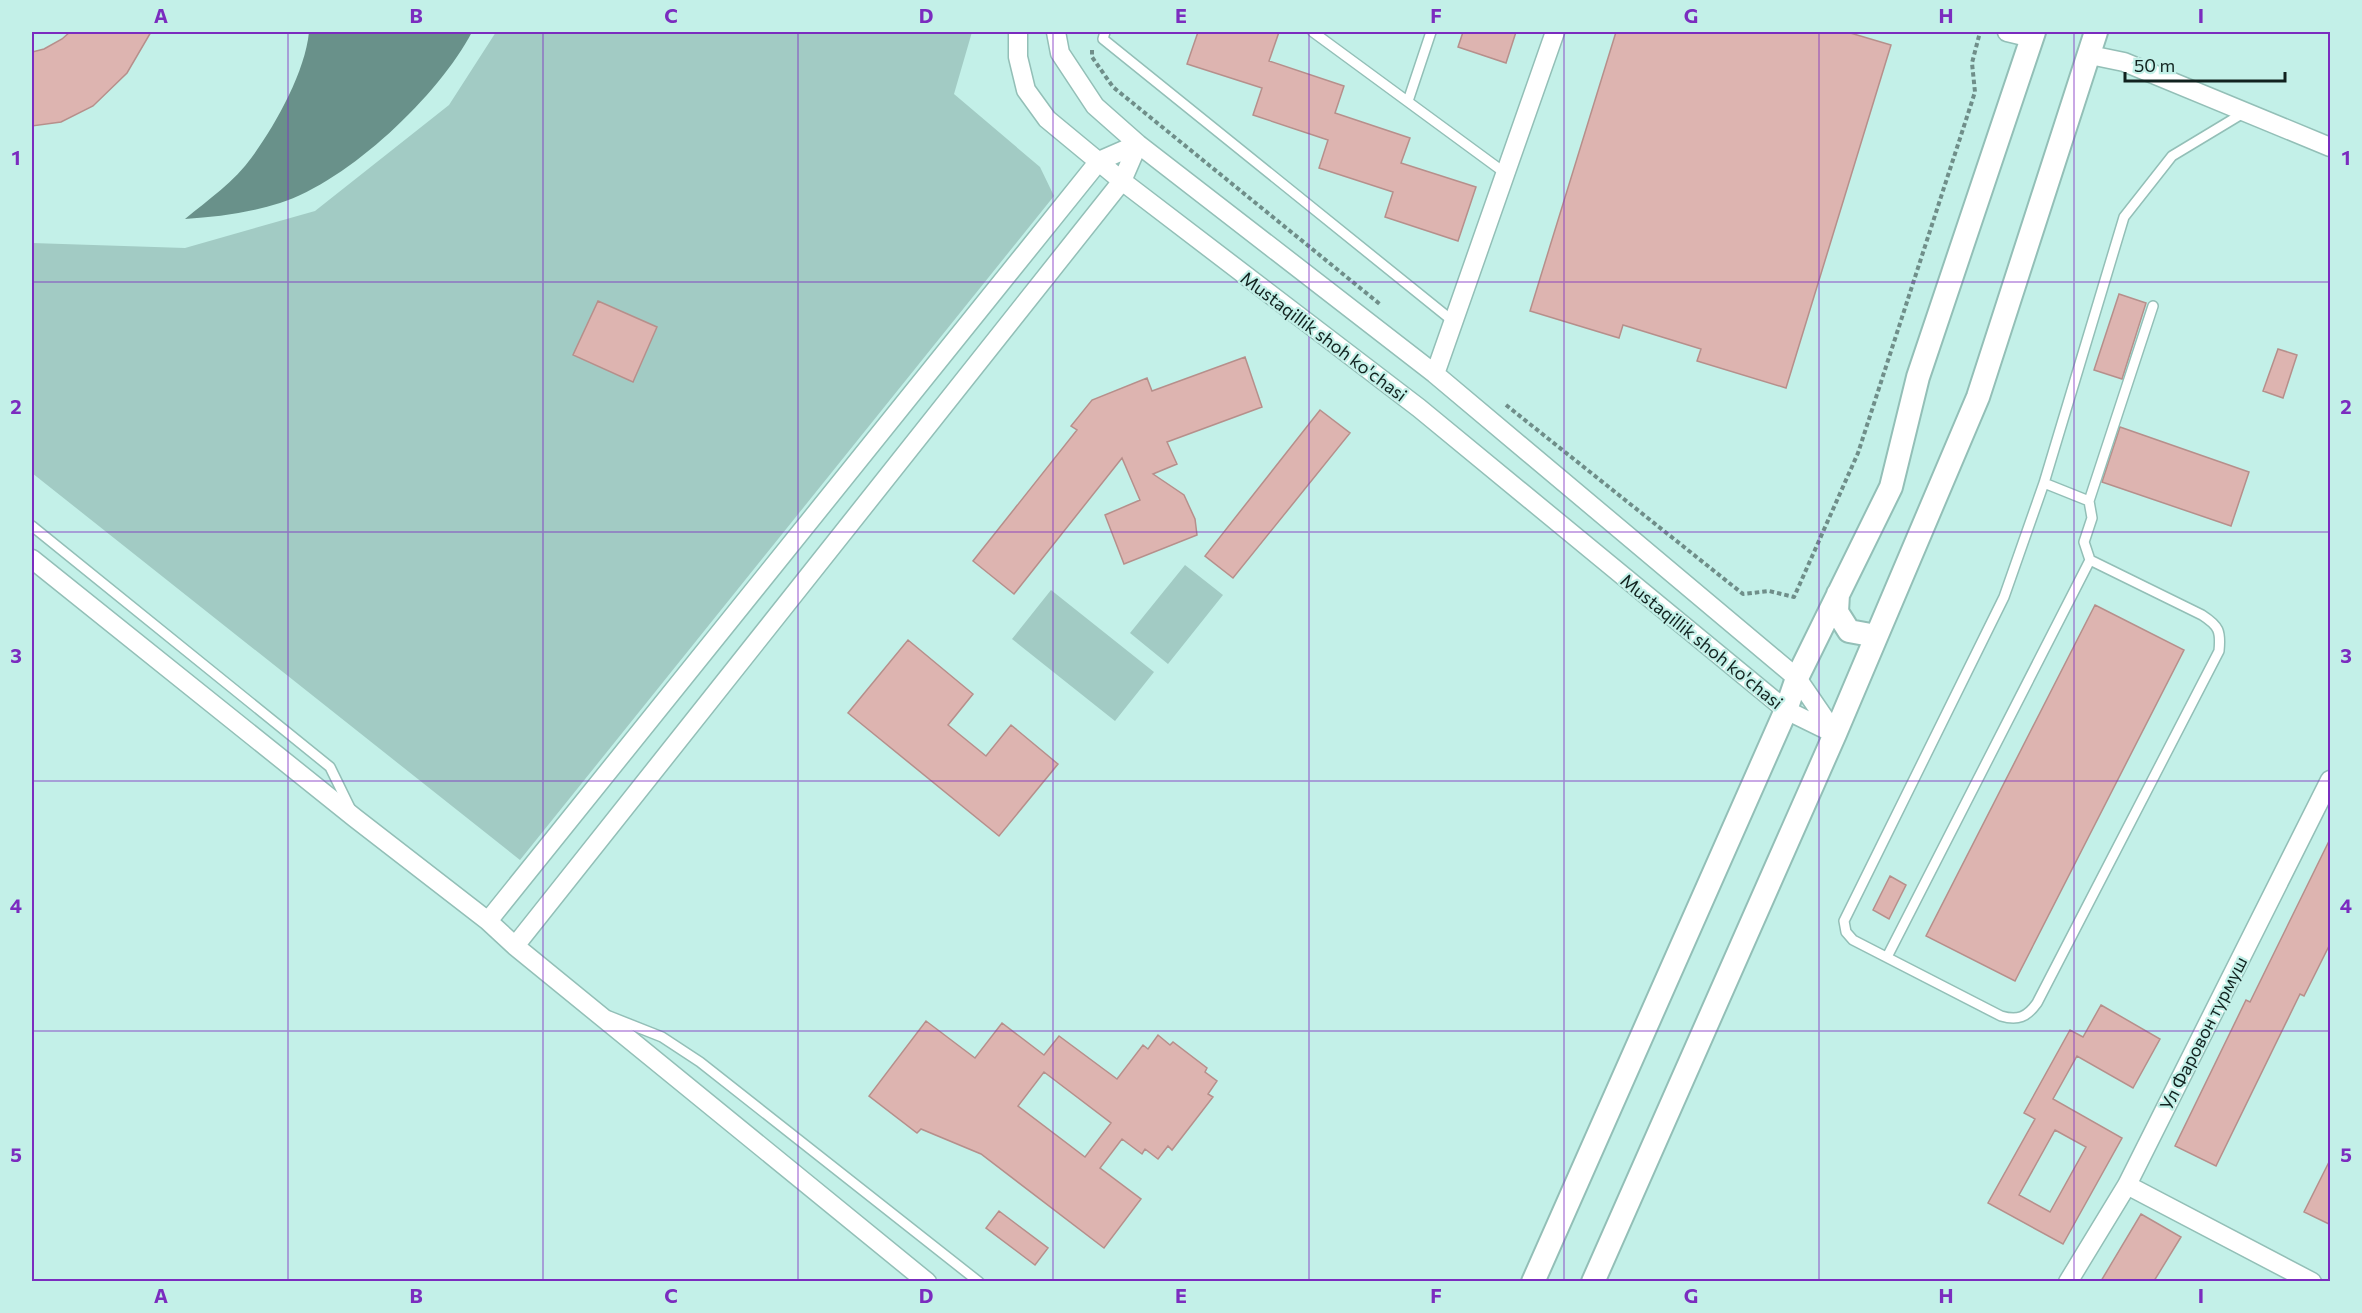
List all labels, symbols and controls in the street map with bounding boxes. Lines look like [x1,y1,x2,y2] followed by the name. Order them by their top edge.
[154,3,168,27] text: A
[409,3,423,27] text: B
[664,3,678,27] text: C
[919,3,933,27] text: D
[1175,3,1187,27] text: E
[1430,3,1442,27] text: F
[1684,3,1698,27] text: G
[1939,3,1954,27] text: H
[2198,3,2204,27] text: I
[2125,45,2286,83] scale bar
[2134,54,2175,76] text: 50 m
[11,145,21,169] text: 1
[2341,145,2351,169] text: 1
[1237,266,1411,406] street label: Mustaqillik shoh ko'chasi
[10,394,22,418] text: 2
[2340,394,2352,418] text: 2
[1616,569,1788,713] street label: Mustaqillik shoh ko'chasi
[10,643,22,667] text: 3
[2340,643,2352,667] text: 3
[10,893,22,917] text: 4
[2340,893,2352,917] text: 4
[2155,952,2251,1114] street label: Ул Фаровон турмуш
[10,1142,22,1166] text: 5
[2340,1142,2352,1166] text: 5
[154,1283,168,1307] text: A
[409,1283,423,1307] text: B
[664,1283,678,1307] text: C
[919,1283,933,1307] text: D
[1175,1283,1187,1307] text: E
[1430,1283,1442,1307] text: F
[1684,1283,1698,1307] text: G
[1939,1283,1954,1307] text: H
[2198,1283,2204,1307] text: I

